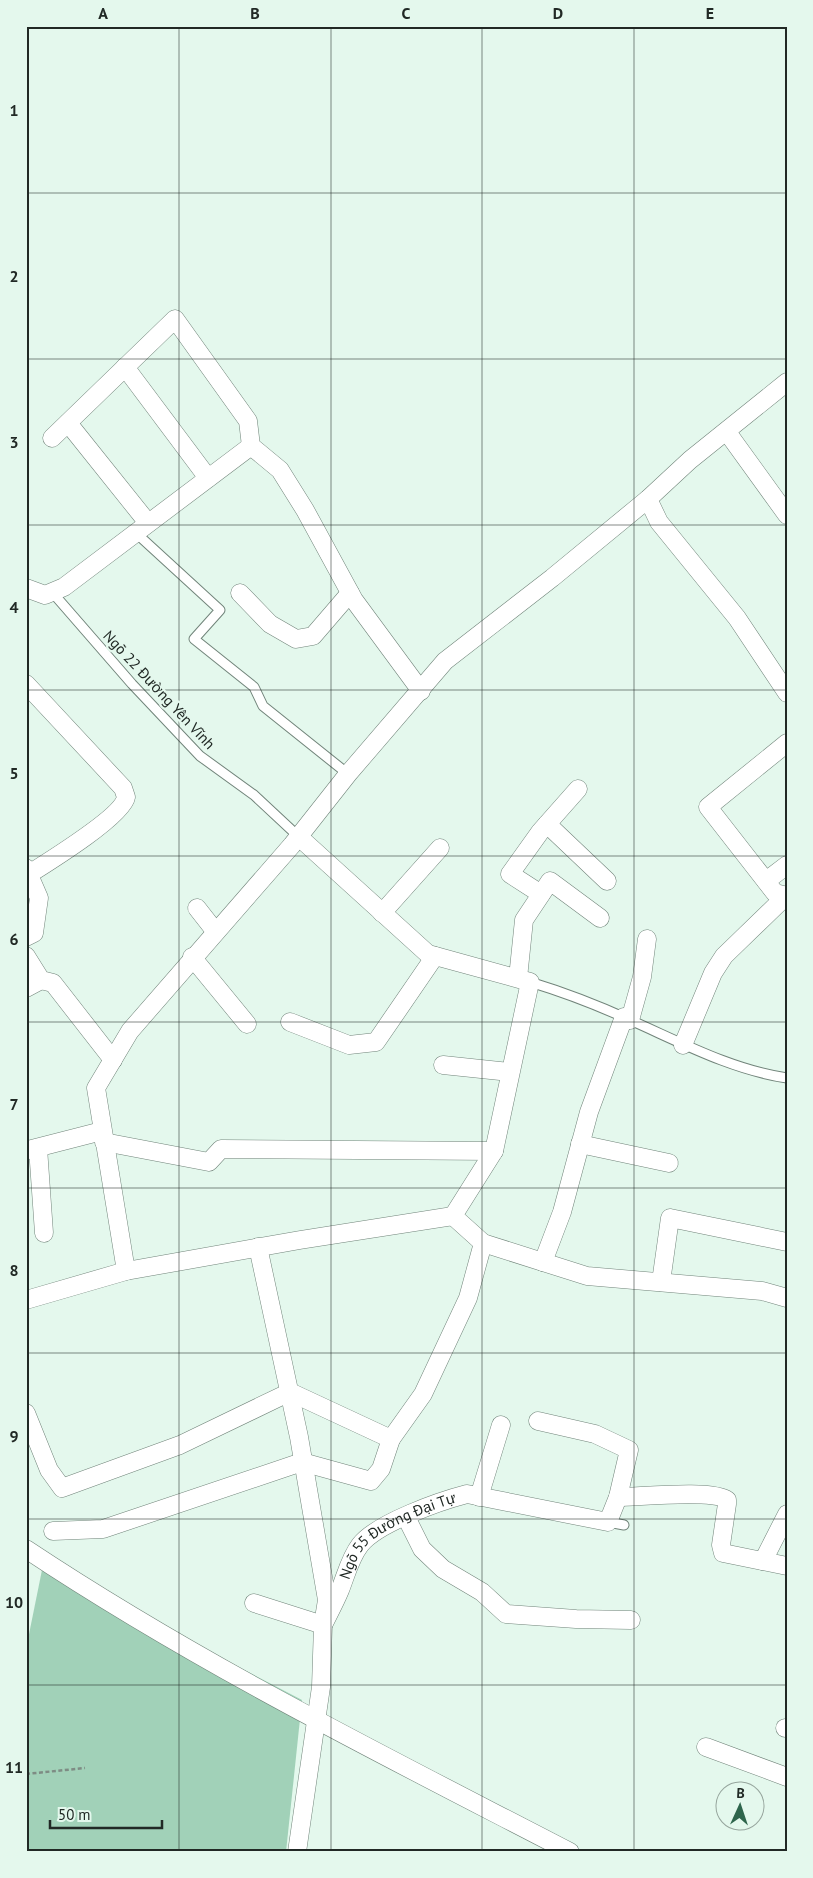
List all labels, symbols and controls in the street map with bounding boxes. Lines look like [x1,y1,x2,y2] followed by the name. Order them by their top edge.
[98,3,108,23] text: A
[250,3,260,23] text: B
[402,3,411,23] text: C
[553,3,563,23] text: D
[706,3,714,23] text: E
[9,100,19,120] text: 1
[9,266,19,286] text: 2
[9,432,19,452] text: 3
[9,597,19,617] text: 4
[99,626,219,753] street label: Ngõ 22 Đường Yên Vĩnh
[9,763,19,783] text: 5
[9,929,19,949] text: 6
[9,1094,19,1114] text: 7
[9,1260,19,1280] text: 8
[9,1426,19,1446] text: 9
[335,1488,458,1582] street label: Ngõ 55 Đường Đại Tự
[5,1592,23,1612] text: 10
[5,1757,23,1777] text: 11
[716,1780,766,1830] north arrow
[736,1784,745,1802] text: B
[50,1798,162,1830] scale bar
[58,1805,91,1824] text: 50 m

